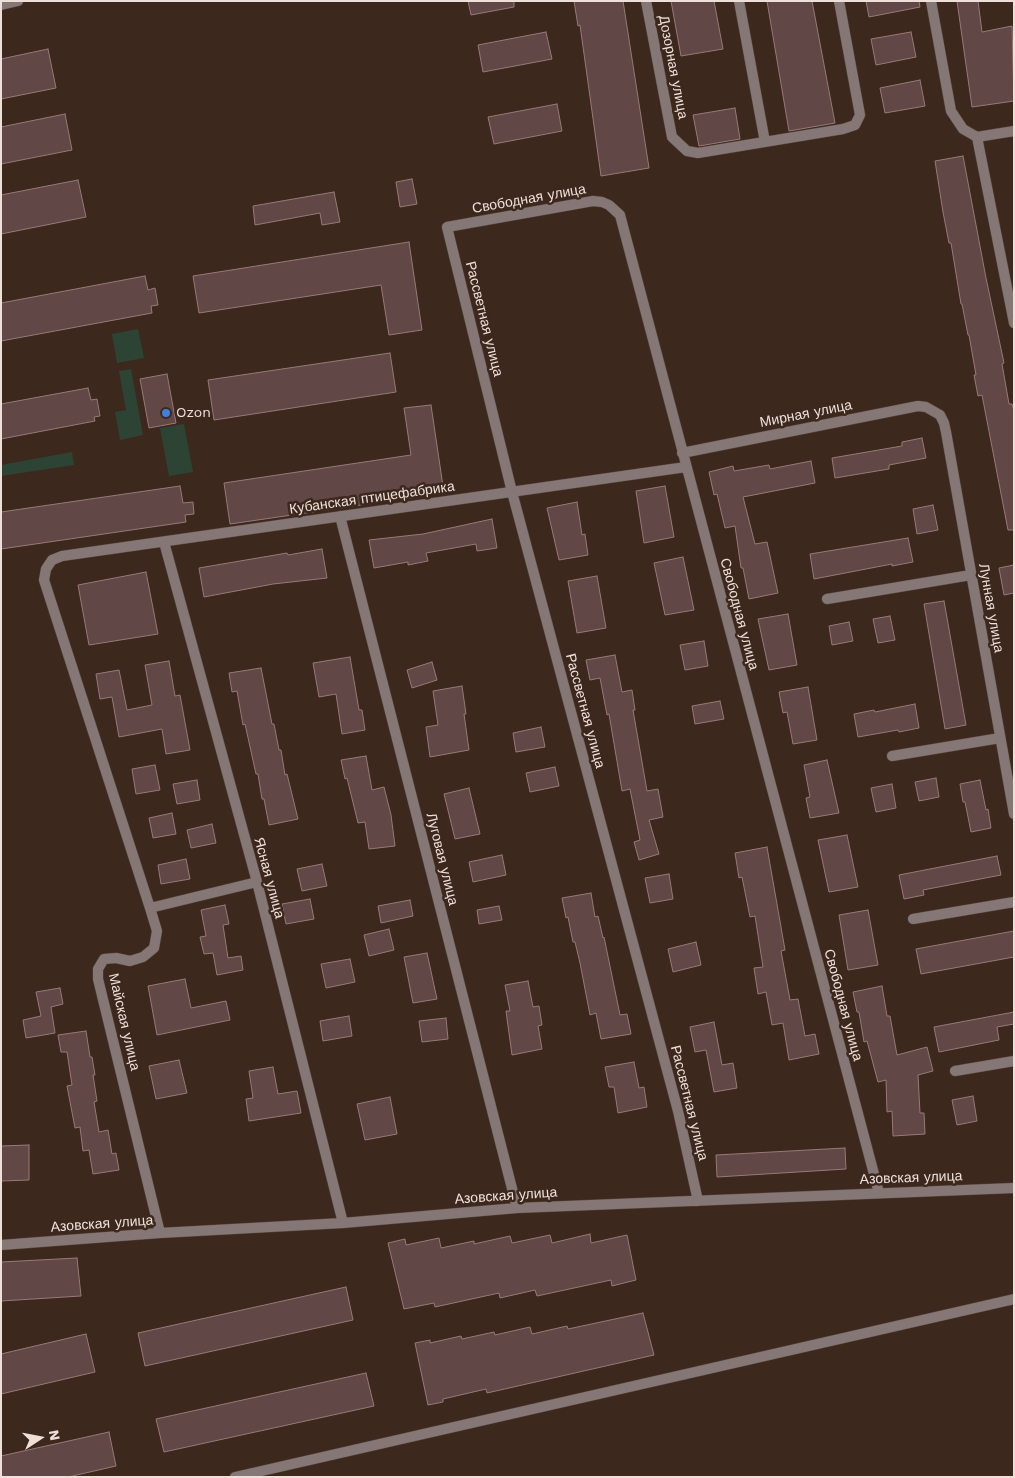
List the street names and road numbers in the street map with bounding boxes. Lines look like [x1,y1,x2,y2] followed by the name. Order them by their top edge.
[655,14,691,120] street label: Дозорная улица
[471,181,587,217] street label: Свободная улица
[462,260,506,378] street label: Рассветная улица
[758,397,854,431] street label: Мирная улица
[288,478,456,518] street label: Кубанская птицефабрика
[716,556,762,672] street label: Свободная улица
[975,562,1007,654] street label: Лунная улица
[562,652,608,770] street label: Рассветная улица
[422,811,462,907] street label: Луговая улица
[250,836,288,920] street label: Ясная улица
[820,947,866,1063] street label: Свободная улица
[105,972,143,1072] street label: Майская улица
[667,1044,711,1162] street label: Рассветная улица
[859,1168,963,1188] street label: Азовская улица
[454,1184,558,1208] street label: Азовская улица
[50,1212,154,1236] street label: Азовская улица

